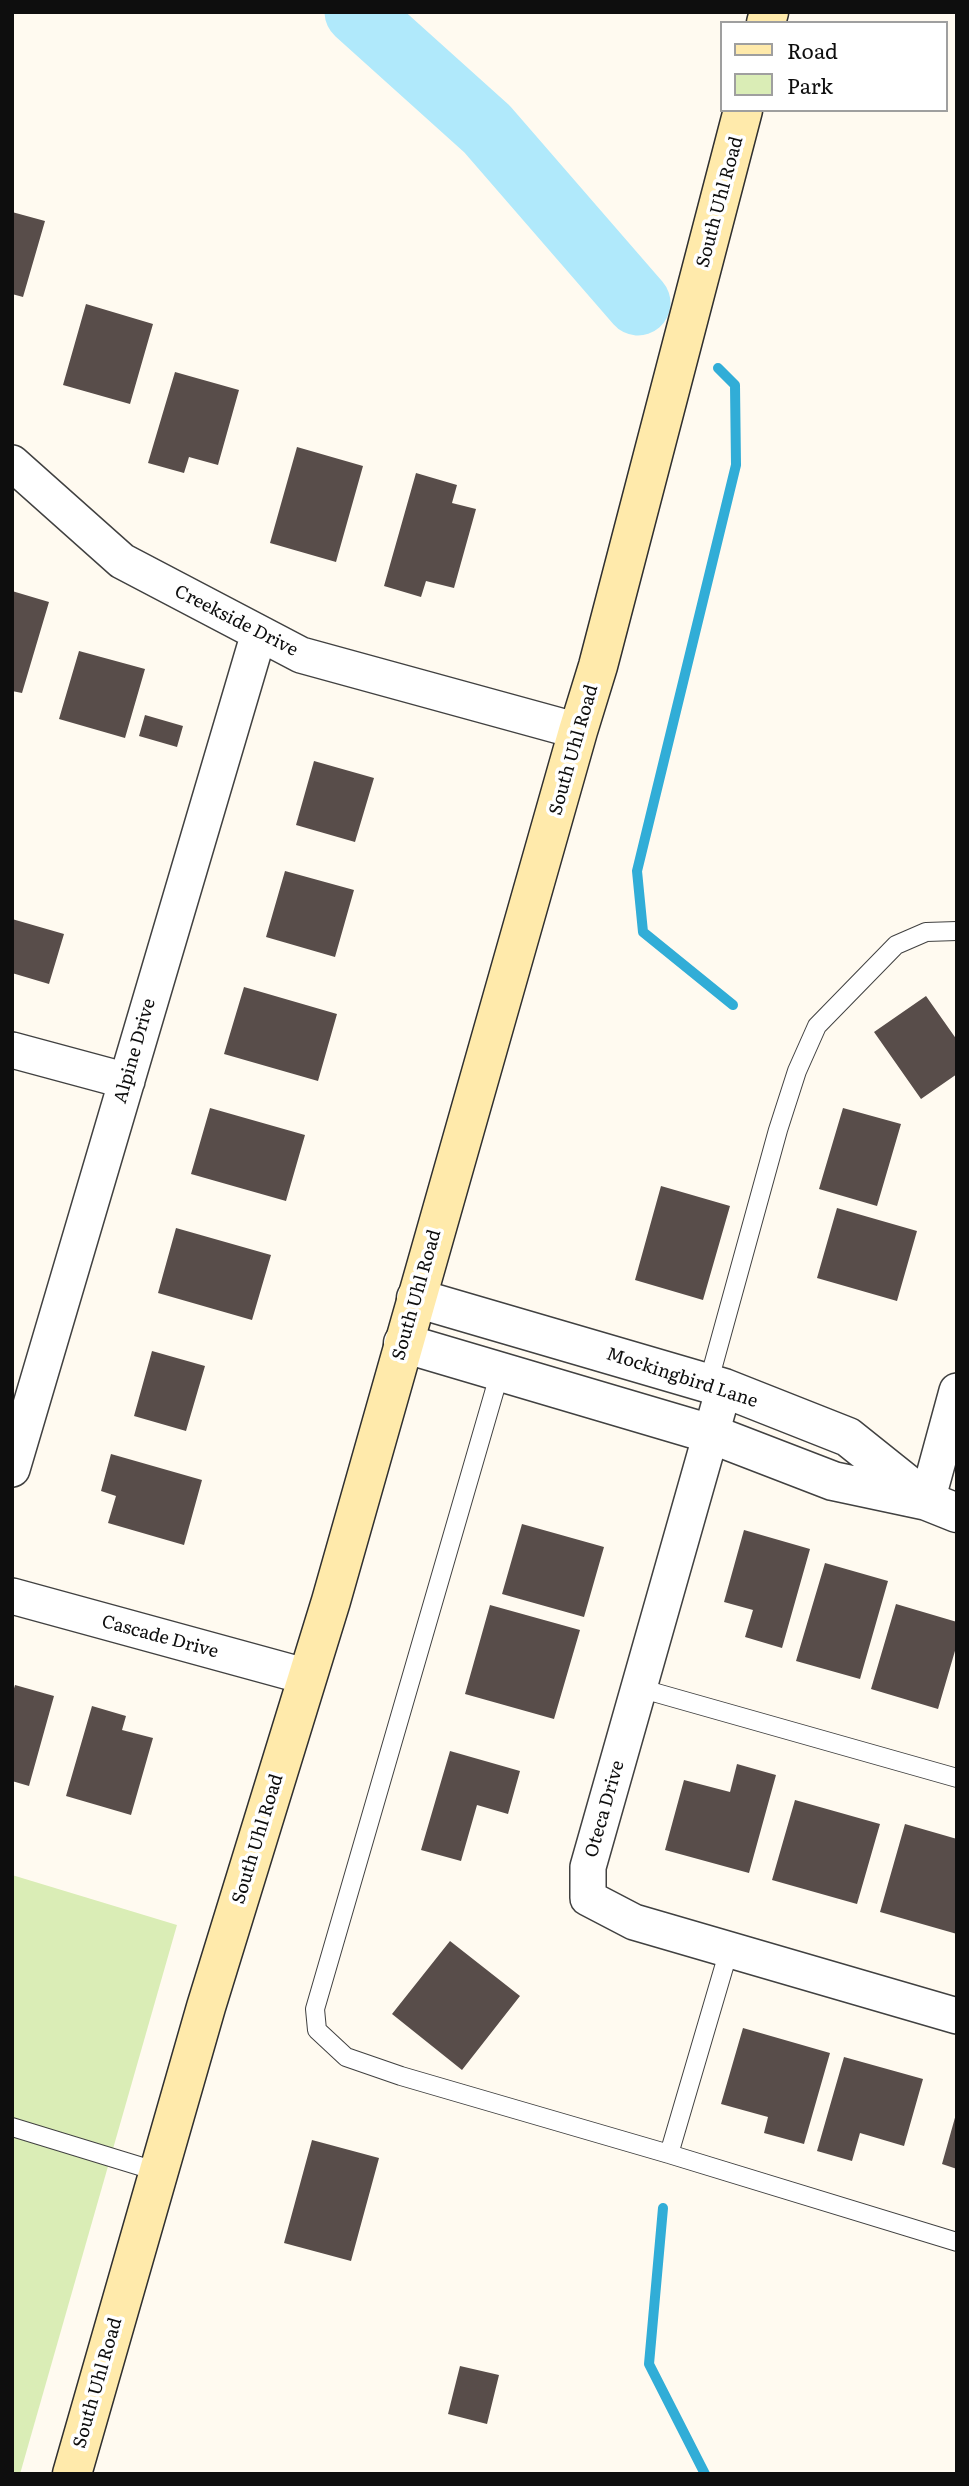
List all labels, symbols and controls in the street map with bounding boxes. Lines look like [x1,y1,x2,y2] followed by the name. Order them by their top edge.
[720,21,948,112] legend
[787,34,838,65] text: Road
[787,69,833,100] text: Park
[692,134,748,270] street label: South Uhl Road
[171,581,301,661] street label: Creekside Drive
[545,682,603,818] street label: South Uhl Road
[110,996,160,1106] street label: Alpine Drive
[388,1227,446,1363] street label: South Uhl Road
[604,1343,760,1413] street label: Mockingbird Lane
[99,1611,221,1663] street label: Cascade Drive
[581,1758,629,1860] street label: Oteca Drive
[228,1771,288,1907] street label: South Uhl Road
[69,2315,127,2451] street label: South Uhl Road

